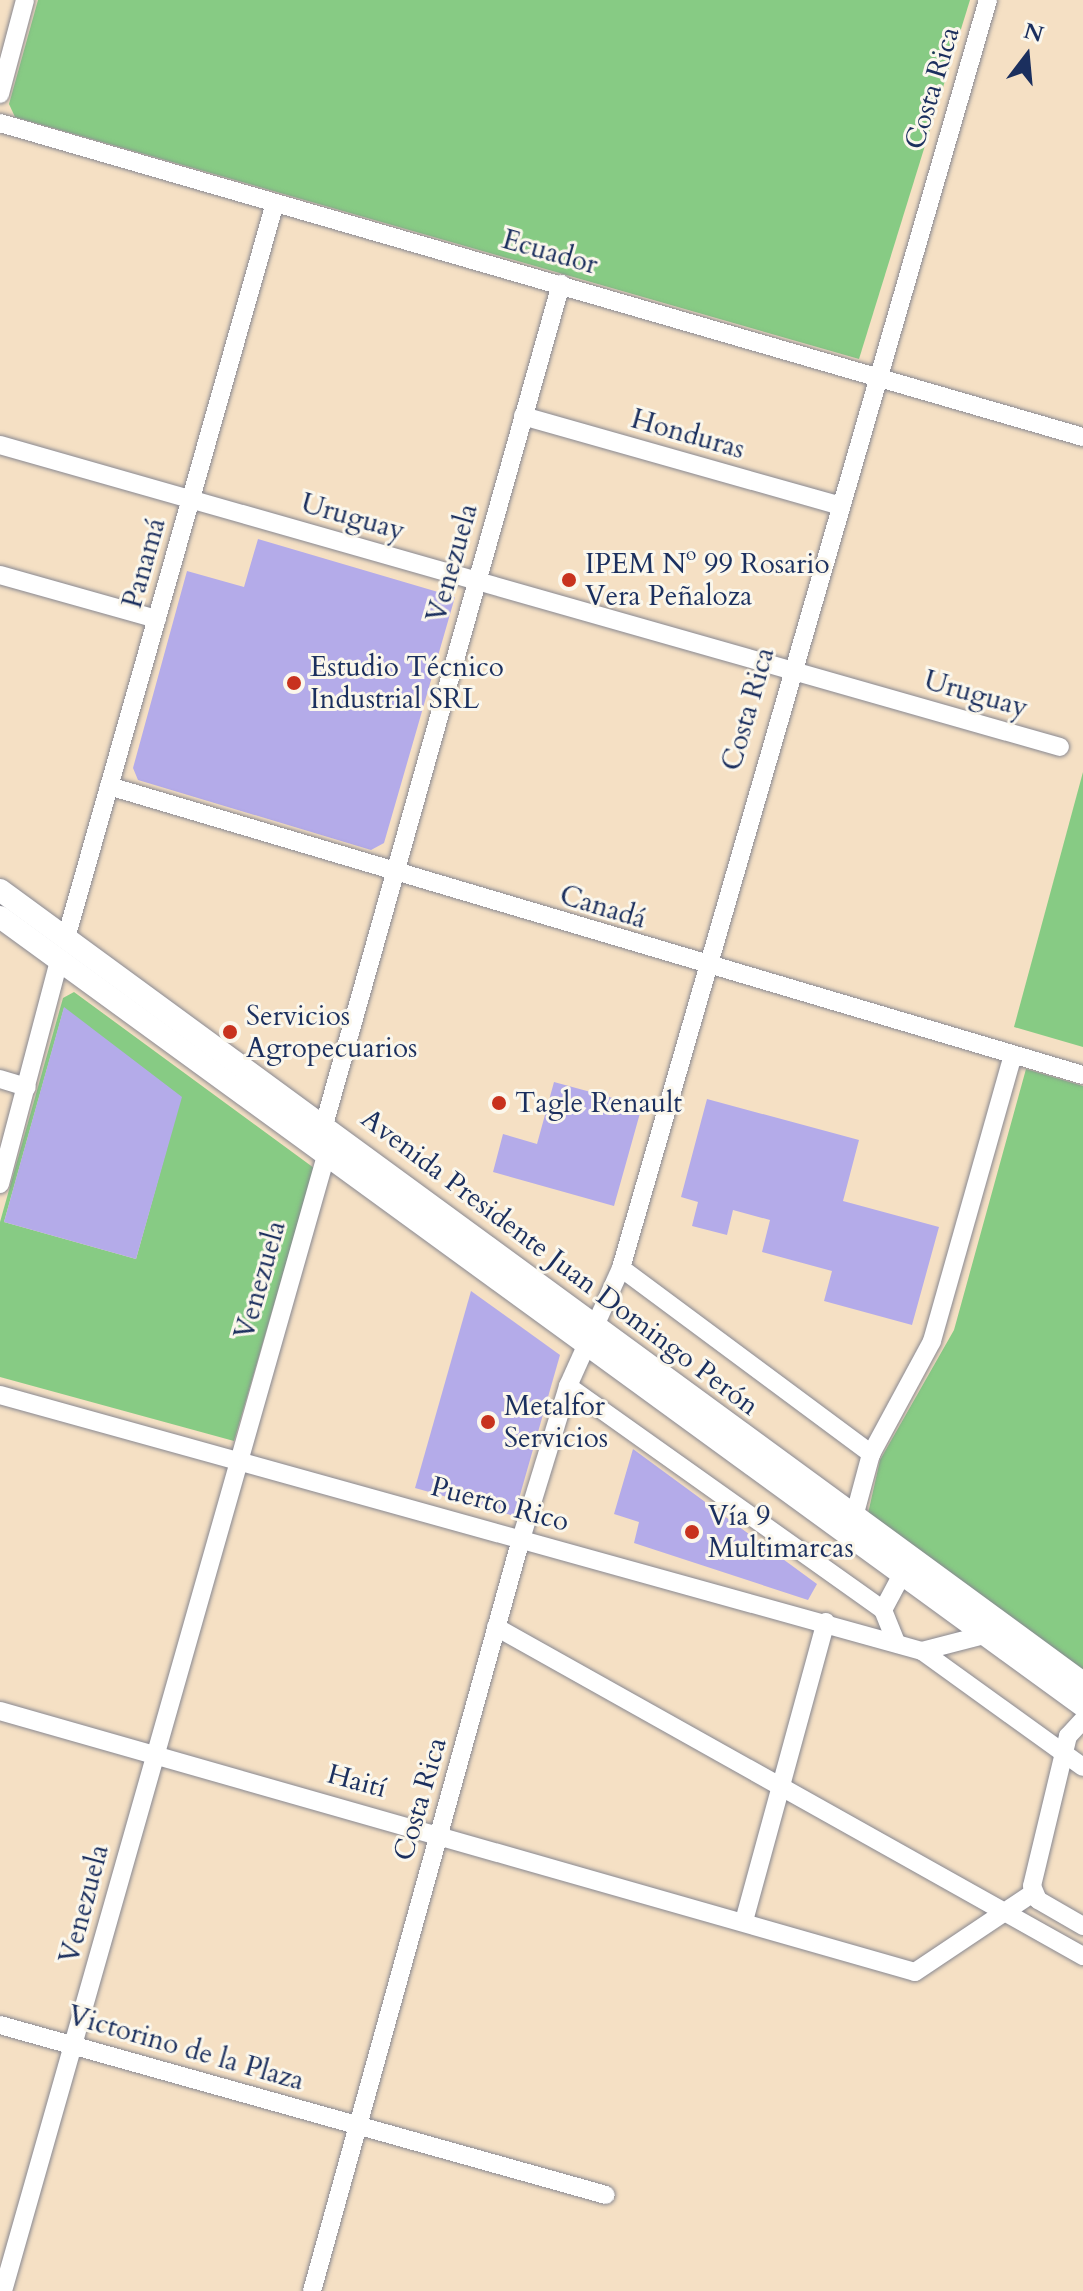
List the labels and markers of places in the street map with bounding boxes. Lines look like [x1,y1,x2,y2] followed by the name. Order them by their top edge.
[585,547,830,613] place label: IPEM Nº 99 Rosario Vera Peñaloza
[560,571,578,589] marker: IPEM Nº 99 Rosario Vera Peñaloza
[310,650,504,716] place label: Estudio Técnico Industrial SRL
[285,674,303,692] marker: Estudio Técnico Industrial SRL
[246,999,417,1065] place label: Servicios Agropecuarios
[221,1023,239,1041] marker: Servicios Agropecuarios
[515,1086,682,1120] place label: Tagle Renault
[490,1094,508,1112] marker: Tagle Renault
[504,1389,608,1455] place label: Metalfor Servicios
[479,1413,497,1431] marker: Metalfor Servicios
[708,1499,854,1565] place label: Vía 9 Multimarcas
[683,1523,701,1541] marker: Vía 9 Multimarcas

